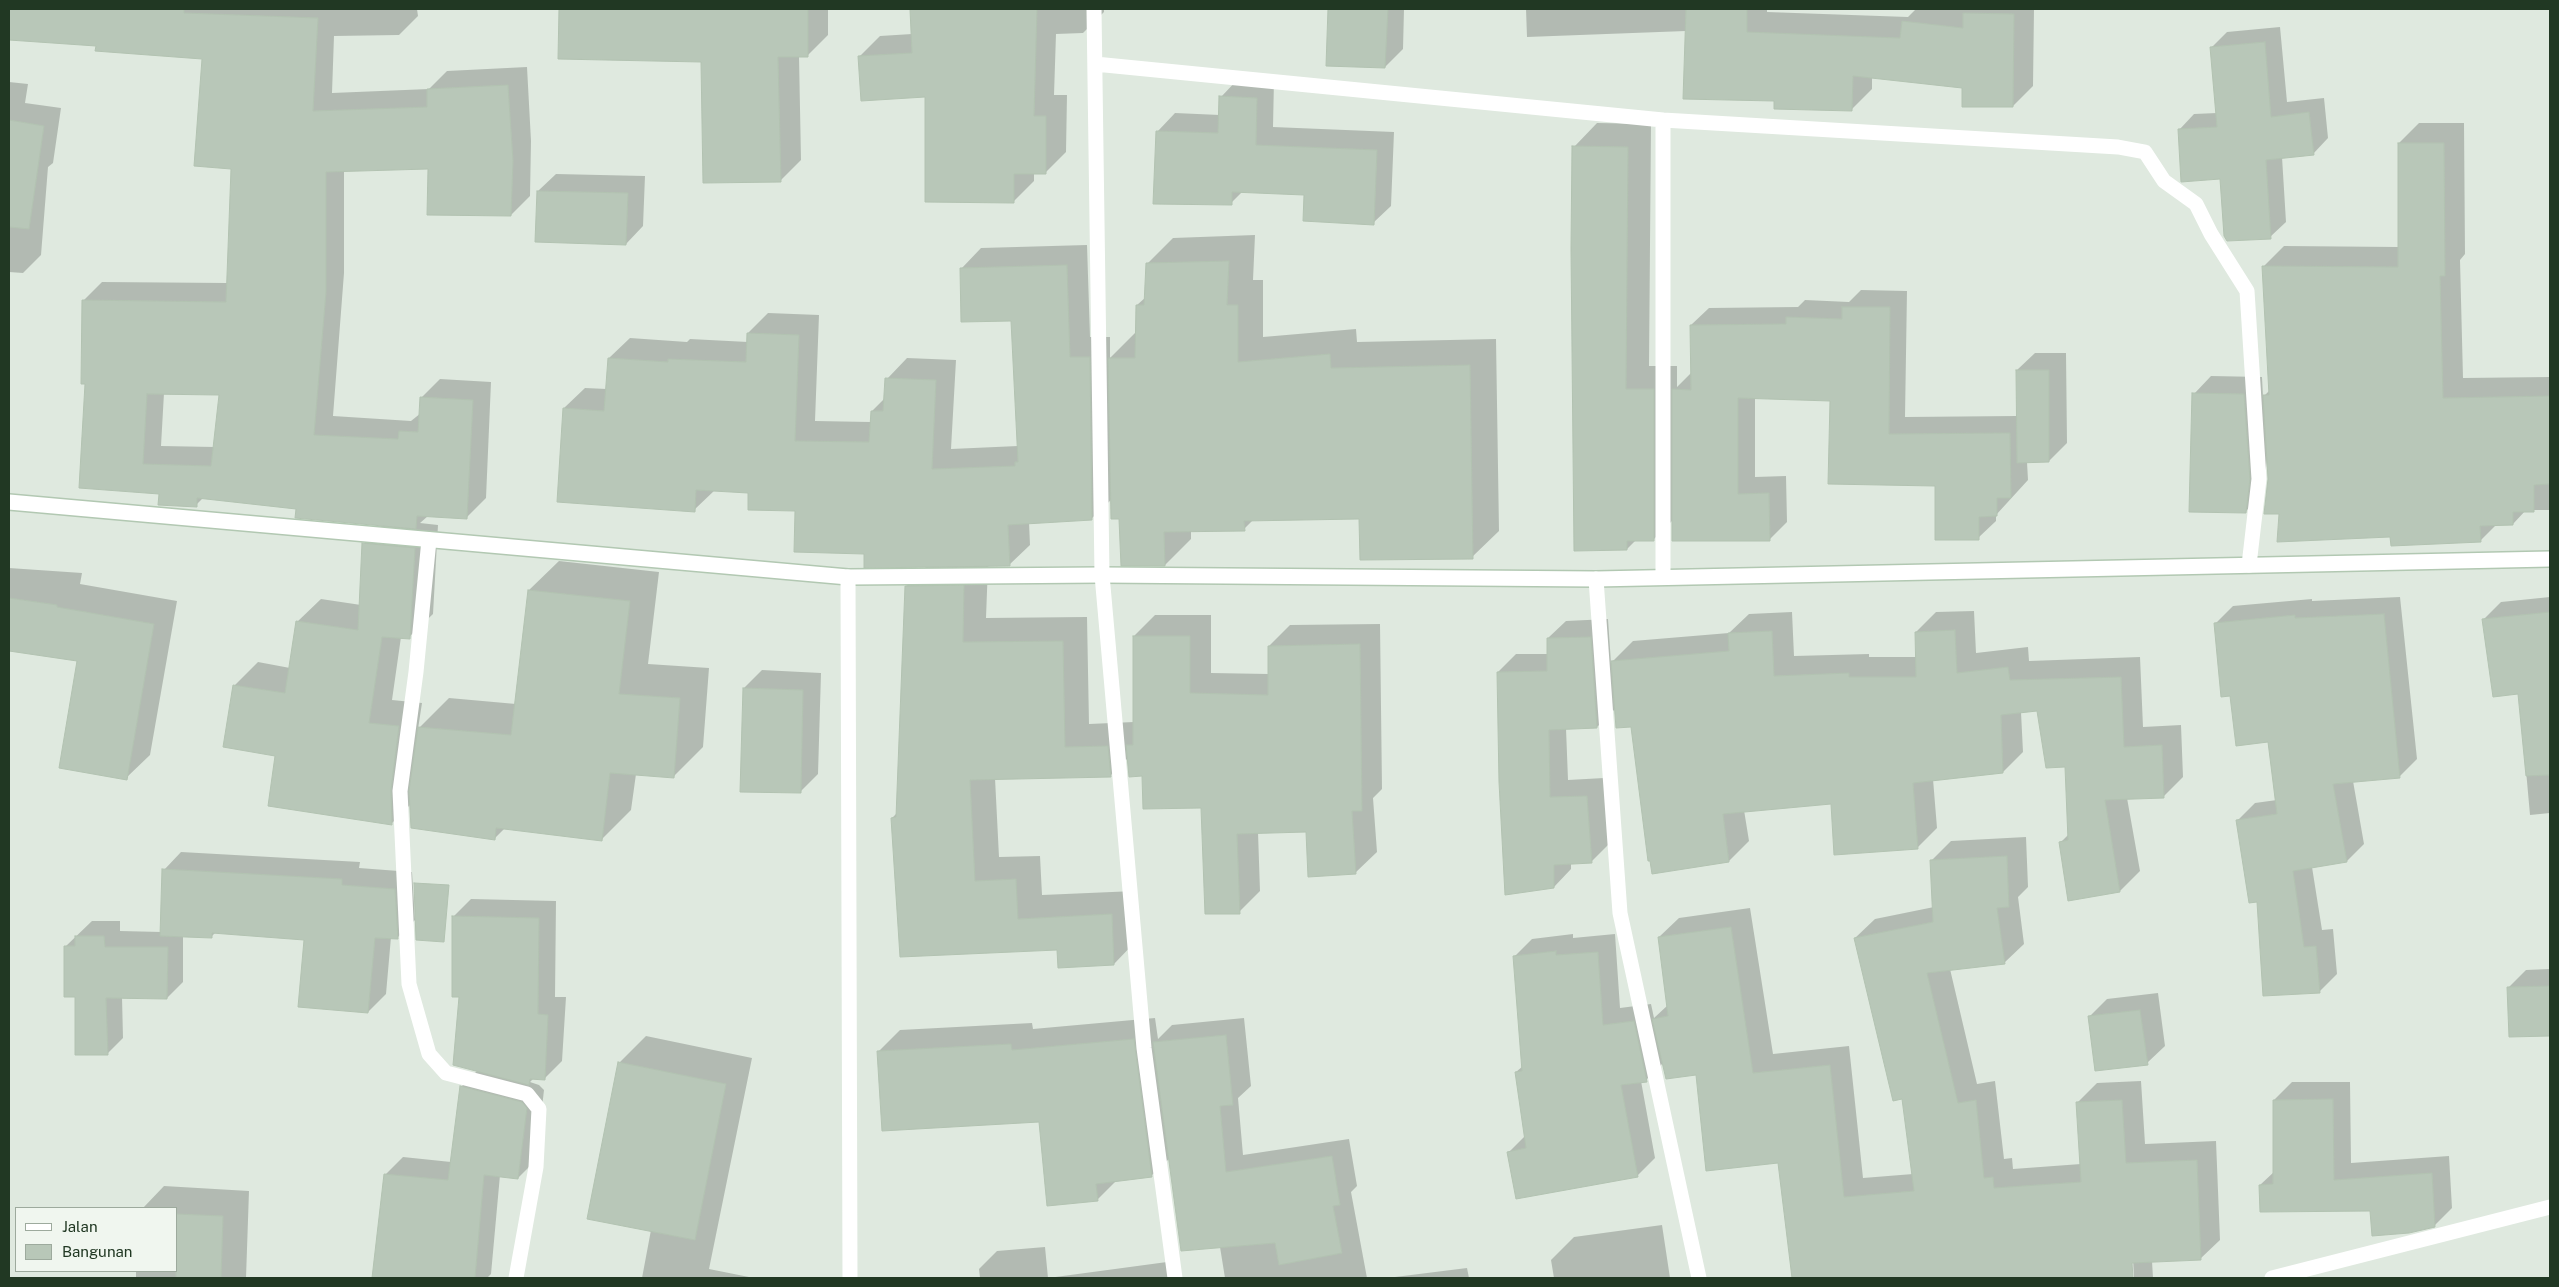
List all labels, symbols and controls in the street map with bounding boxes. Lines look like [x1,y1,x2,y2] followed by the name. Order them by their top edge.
[15,1207,178,1272] legend
[62,1218,98,1235] text: Jalan
[62,1243,133,1260] text: Bangunan

